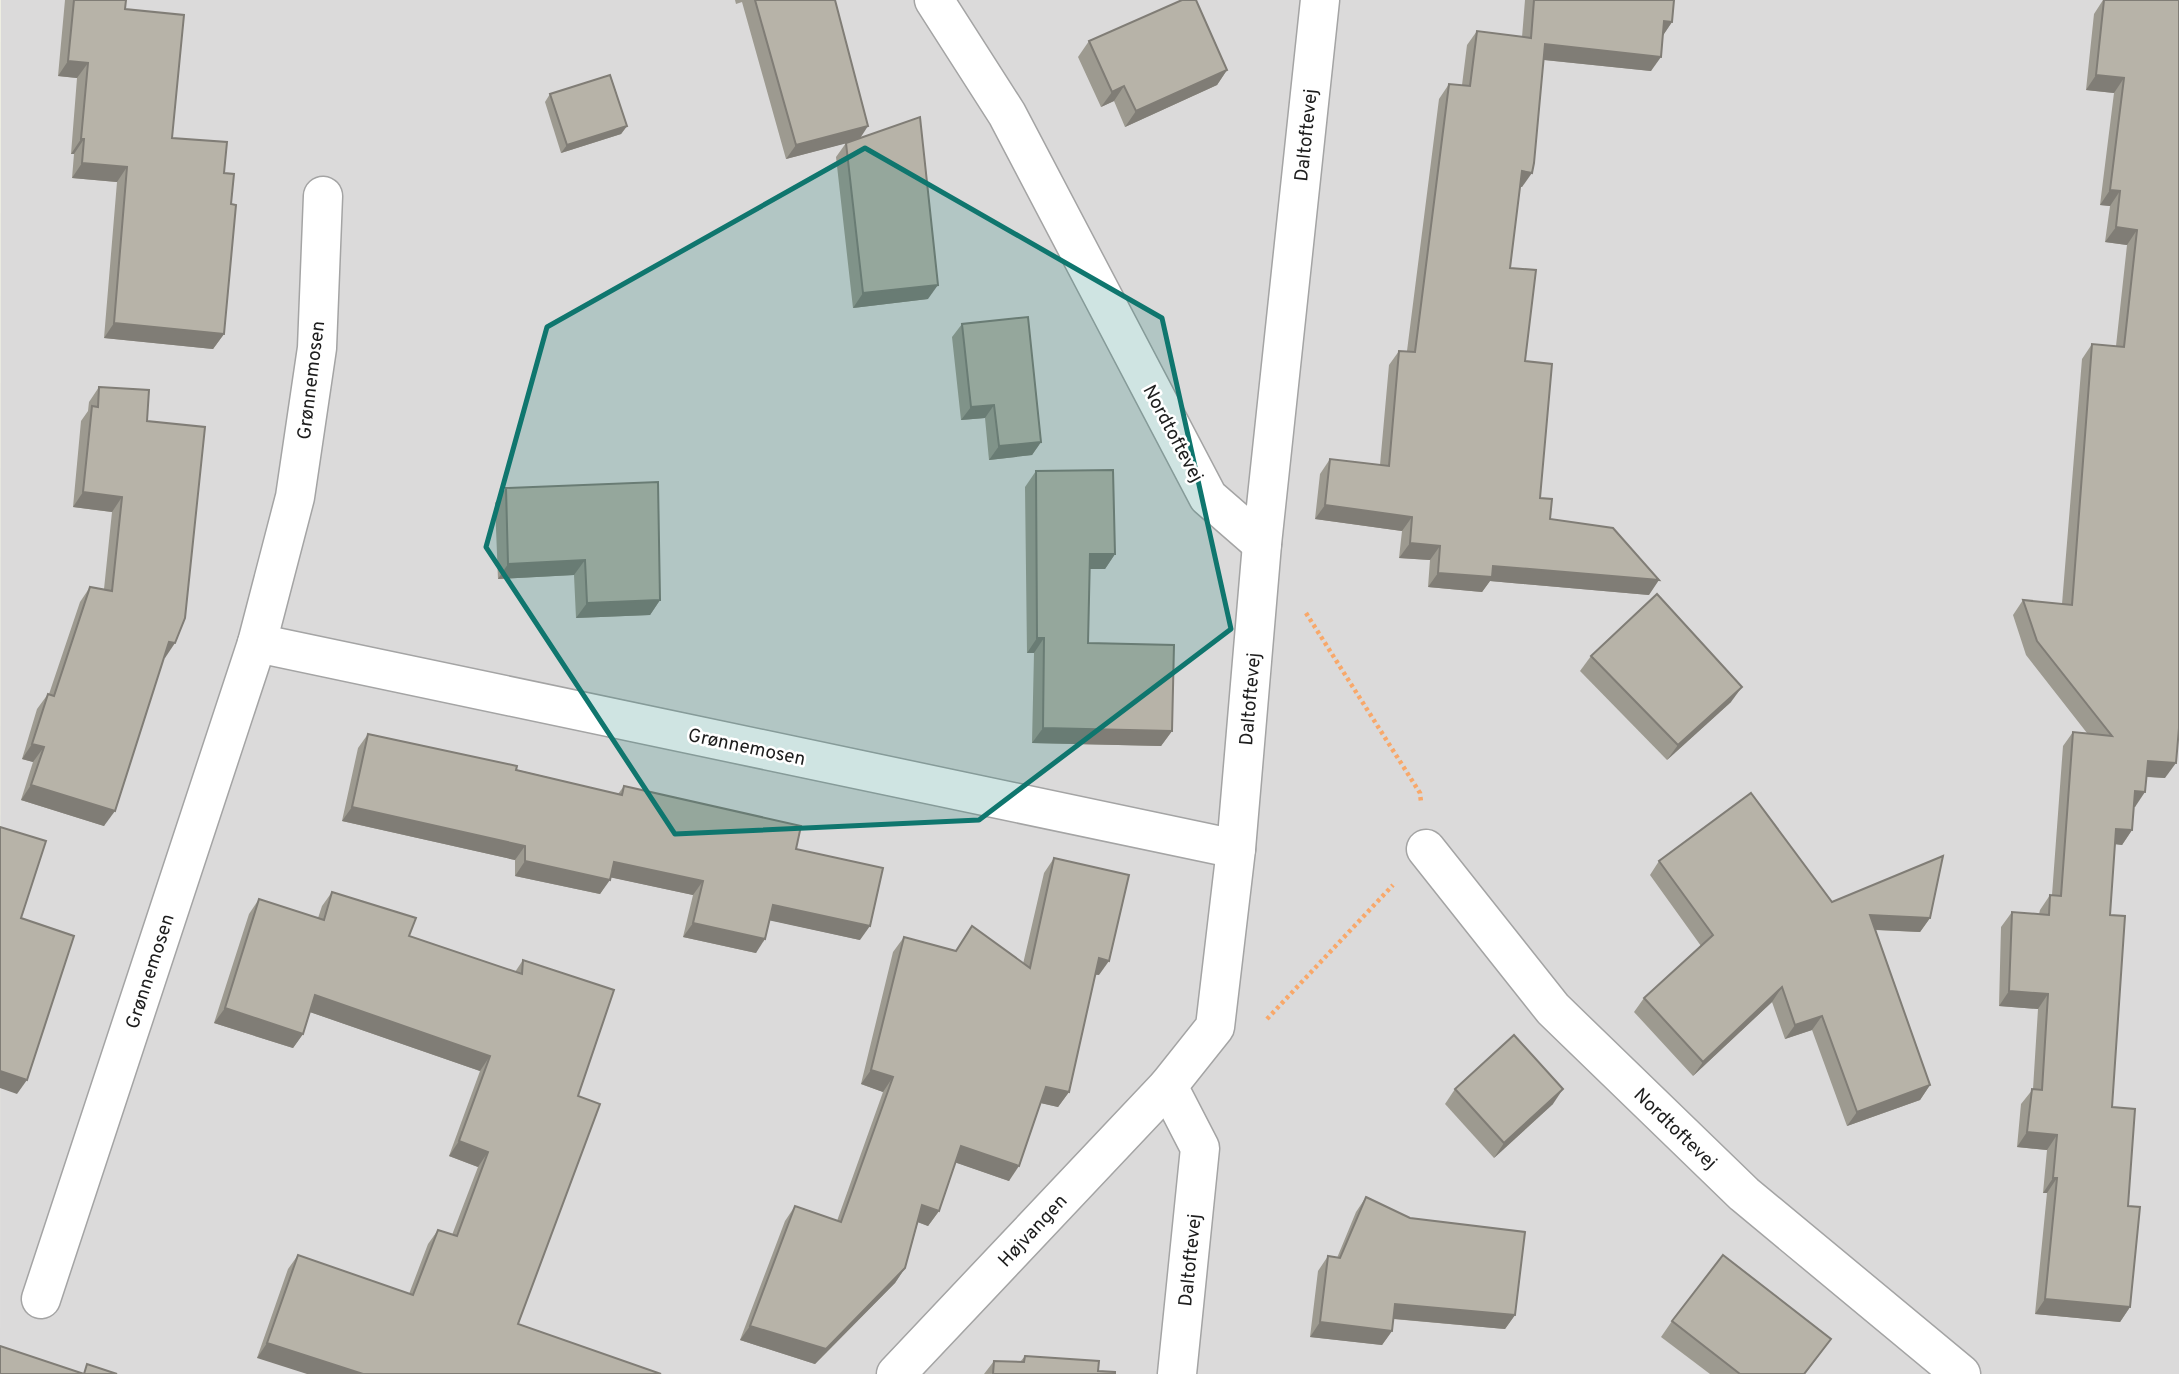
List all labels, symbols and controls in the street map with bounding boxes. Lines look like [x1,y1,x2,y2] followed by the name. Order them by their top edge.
[1290,88,1324,183] street label: Daltoftevej
[293,319,331,441] street label: Grønnemosen
[1137,381,1208,487] street label: Nordtoftevej
[1235,652,1267,747] street label: Daltoftevej
[686,724,808,772] street label: Grønnemosen
[121,911,181,1032] street label: Grønnemosen
[1628,1084,1721,1175] street label: Nordtoftevej
[994,1190,1073,1273] street label: Højvangen
[1174,1213,1208,1308] street label: Daltoftevej

